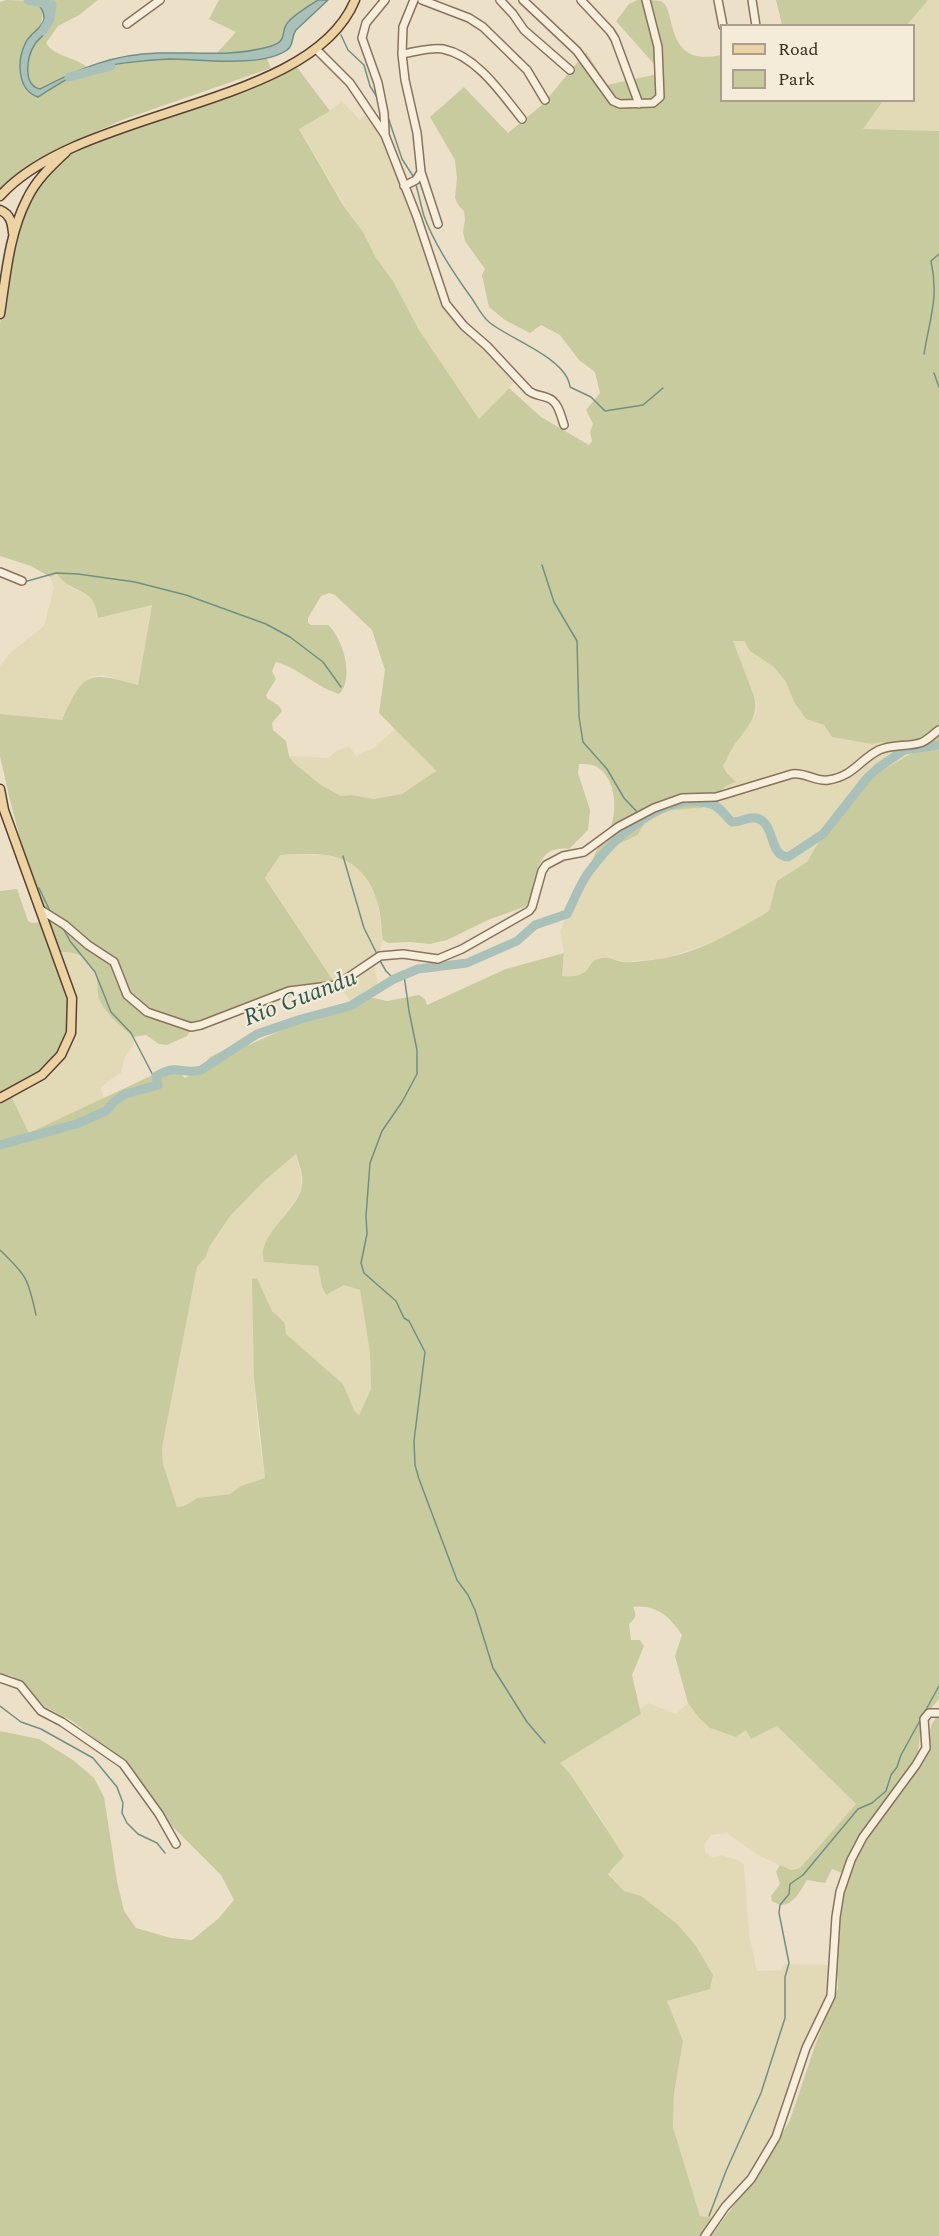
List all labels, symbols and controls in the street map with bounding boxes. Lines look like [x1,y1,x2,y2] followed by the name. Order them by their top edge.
[720,24,915,102] legend
[778,36,819,63] text: Road
[778,66,815,93] text: Park
[240,965,362,1035] water label: Rio Guandu

